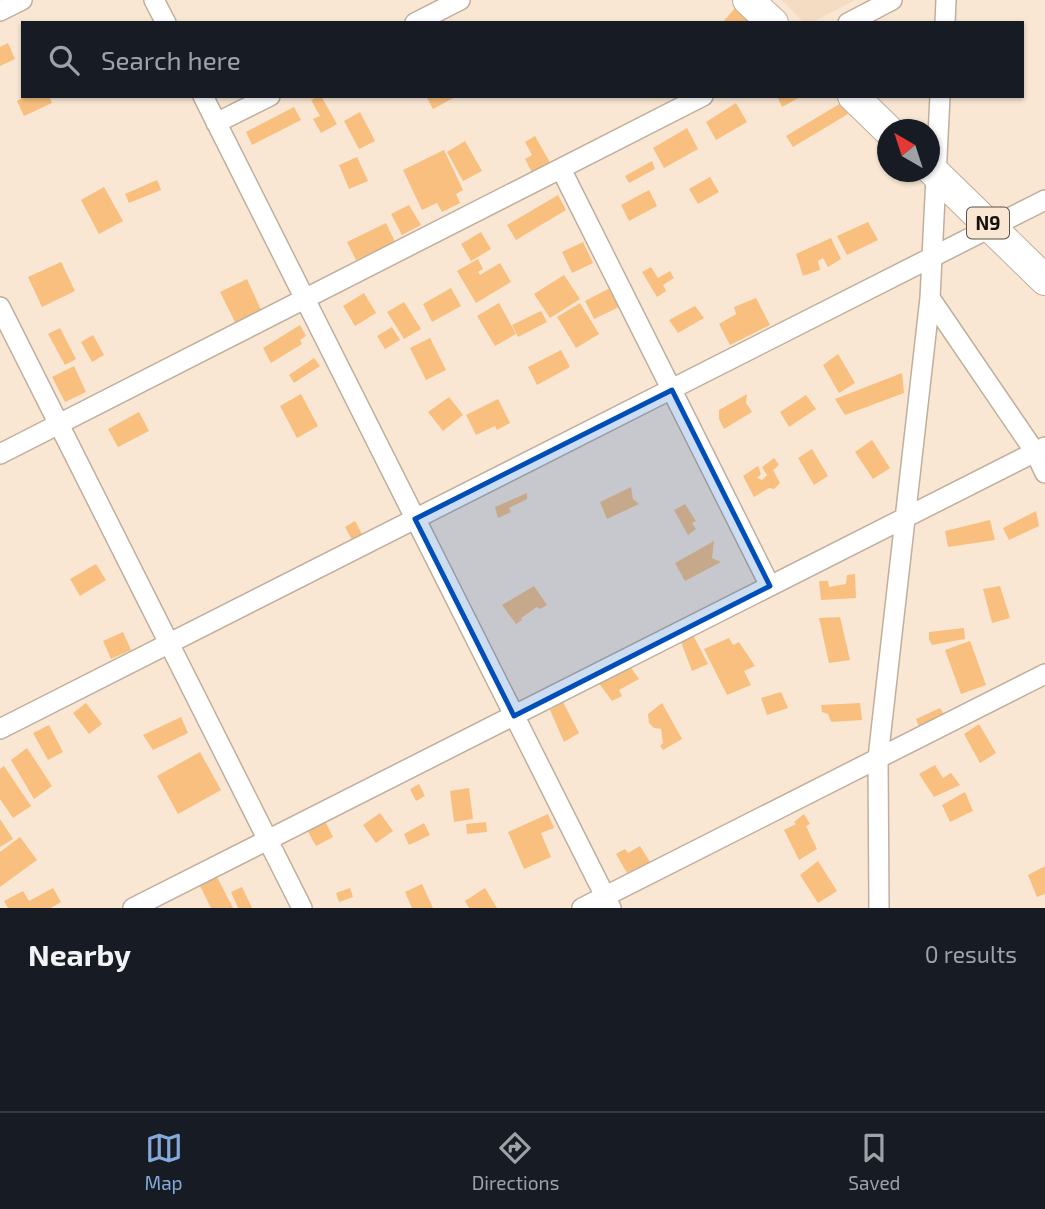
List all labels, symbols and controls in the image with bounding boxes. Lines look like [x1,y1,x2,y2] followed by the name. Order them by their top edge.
[21,21,1024,98] search box
[45,41,83,79] icon: search
[101,44,241,75] text: Search here
[877,119,940,182] north arrow
[967,208,1009,238] road number: N9
[28,936,131,972] text: Nearby
[925,940,1017,968] text: 0 results
[145,1129,183,1194] tab: Map
[472,1129,559,1194] tab: Directions
[848,1129,900,1194] tab: Saved

